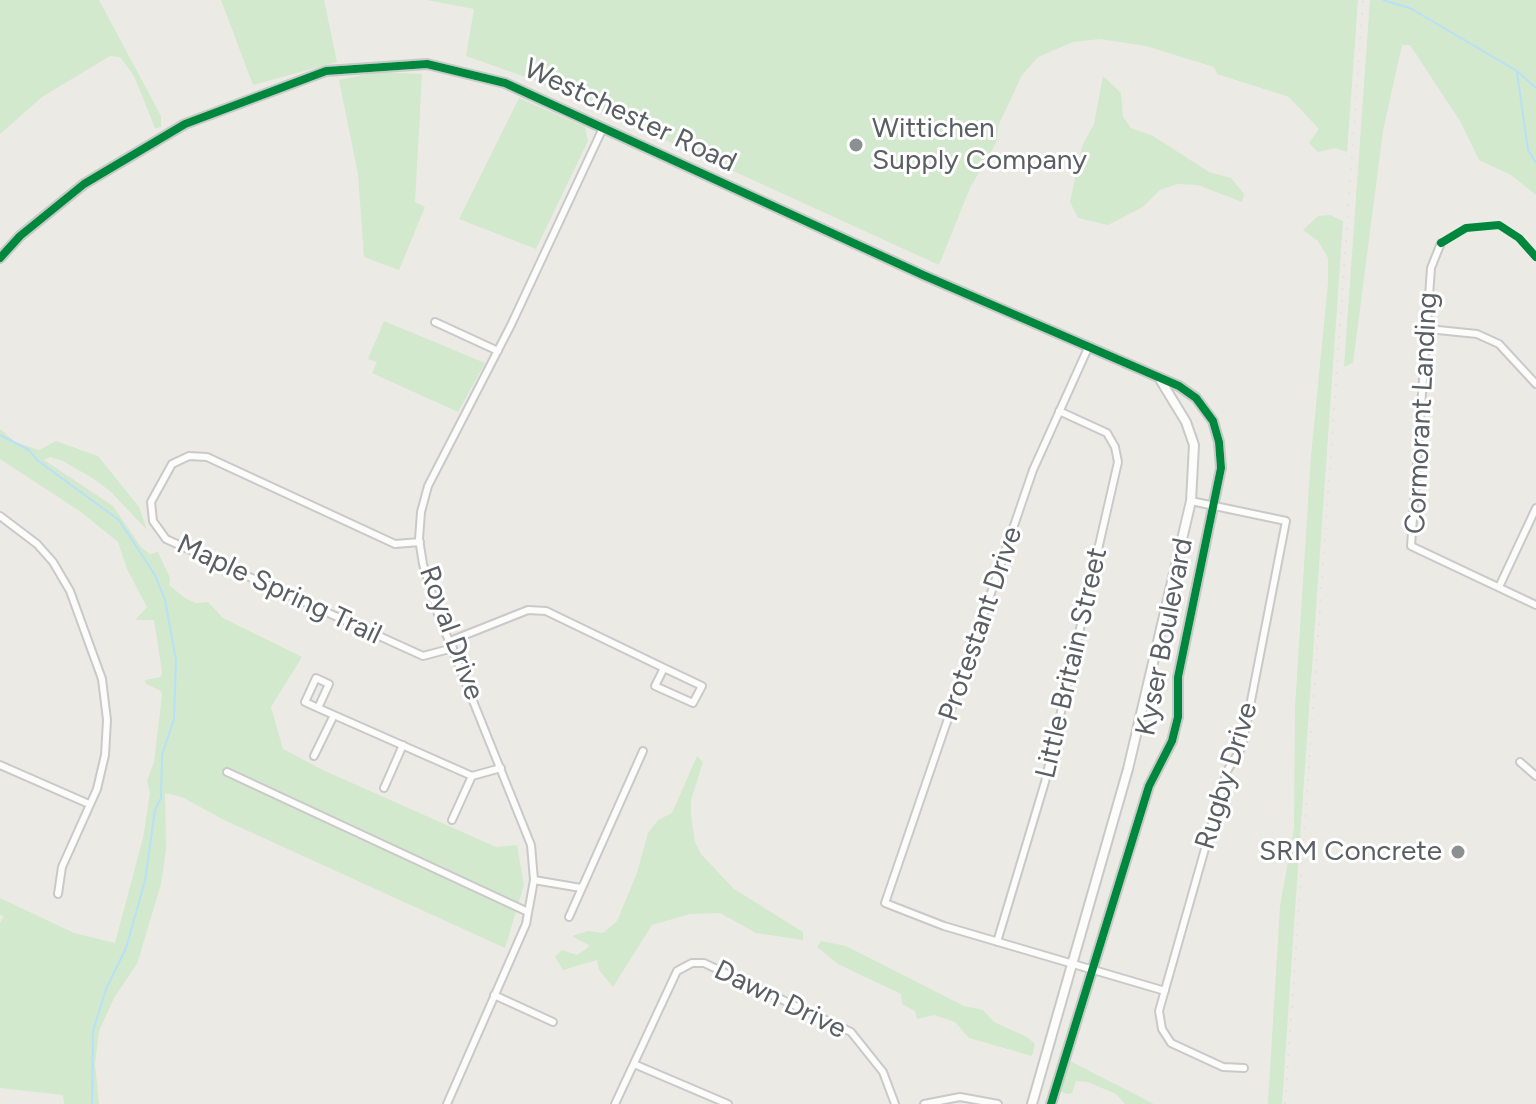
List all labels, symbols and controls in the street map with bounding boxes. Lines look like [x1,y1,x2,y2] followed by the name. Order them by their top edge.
[519,52,741,180] street label: Westchester Road
[872,112,1087,178] place label: Wittichen Supply Company
[847,136,865,154] marker: Wittichen Supply Company
[1399,291,1445,535] street label: Cormorant Landing
[932,522,1030,726] street label: Protestant Drive
[171,528,387,652] street label: Maple Spring Trail
[1129,535,1201,739] street label: Kyser Boulevard
[1029,544,1115,782] street label: Little Britain Street
[411,562,491,704] street label: Royal Drive
[1189,698,1265,854] street label: Rugby Drive
[1259,835,1442,869] place label: SRM Concrete
[1449,843,1467,861] marker: SRM Concrete
[709,954,851,1046] street label: Dawn Drive

